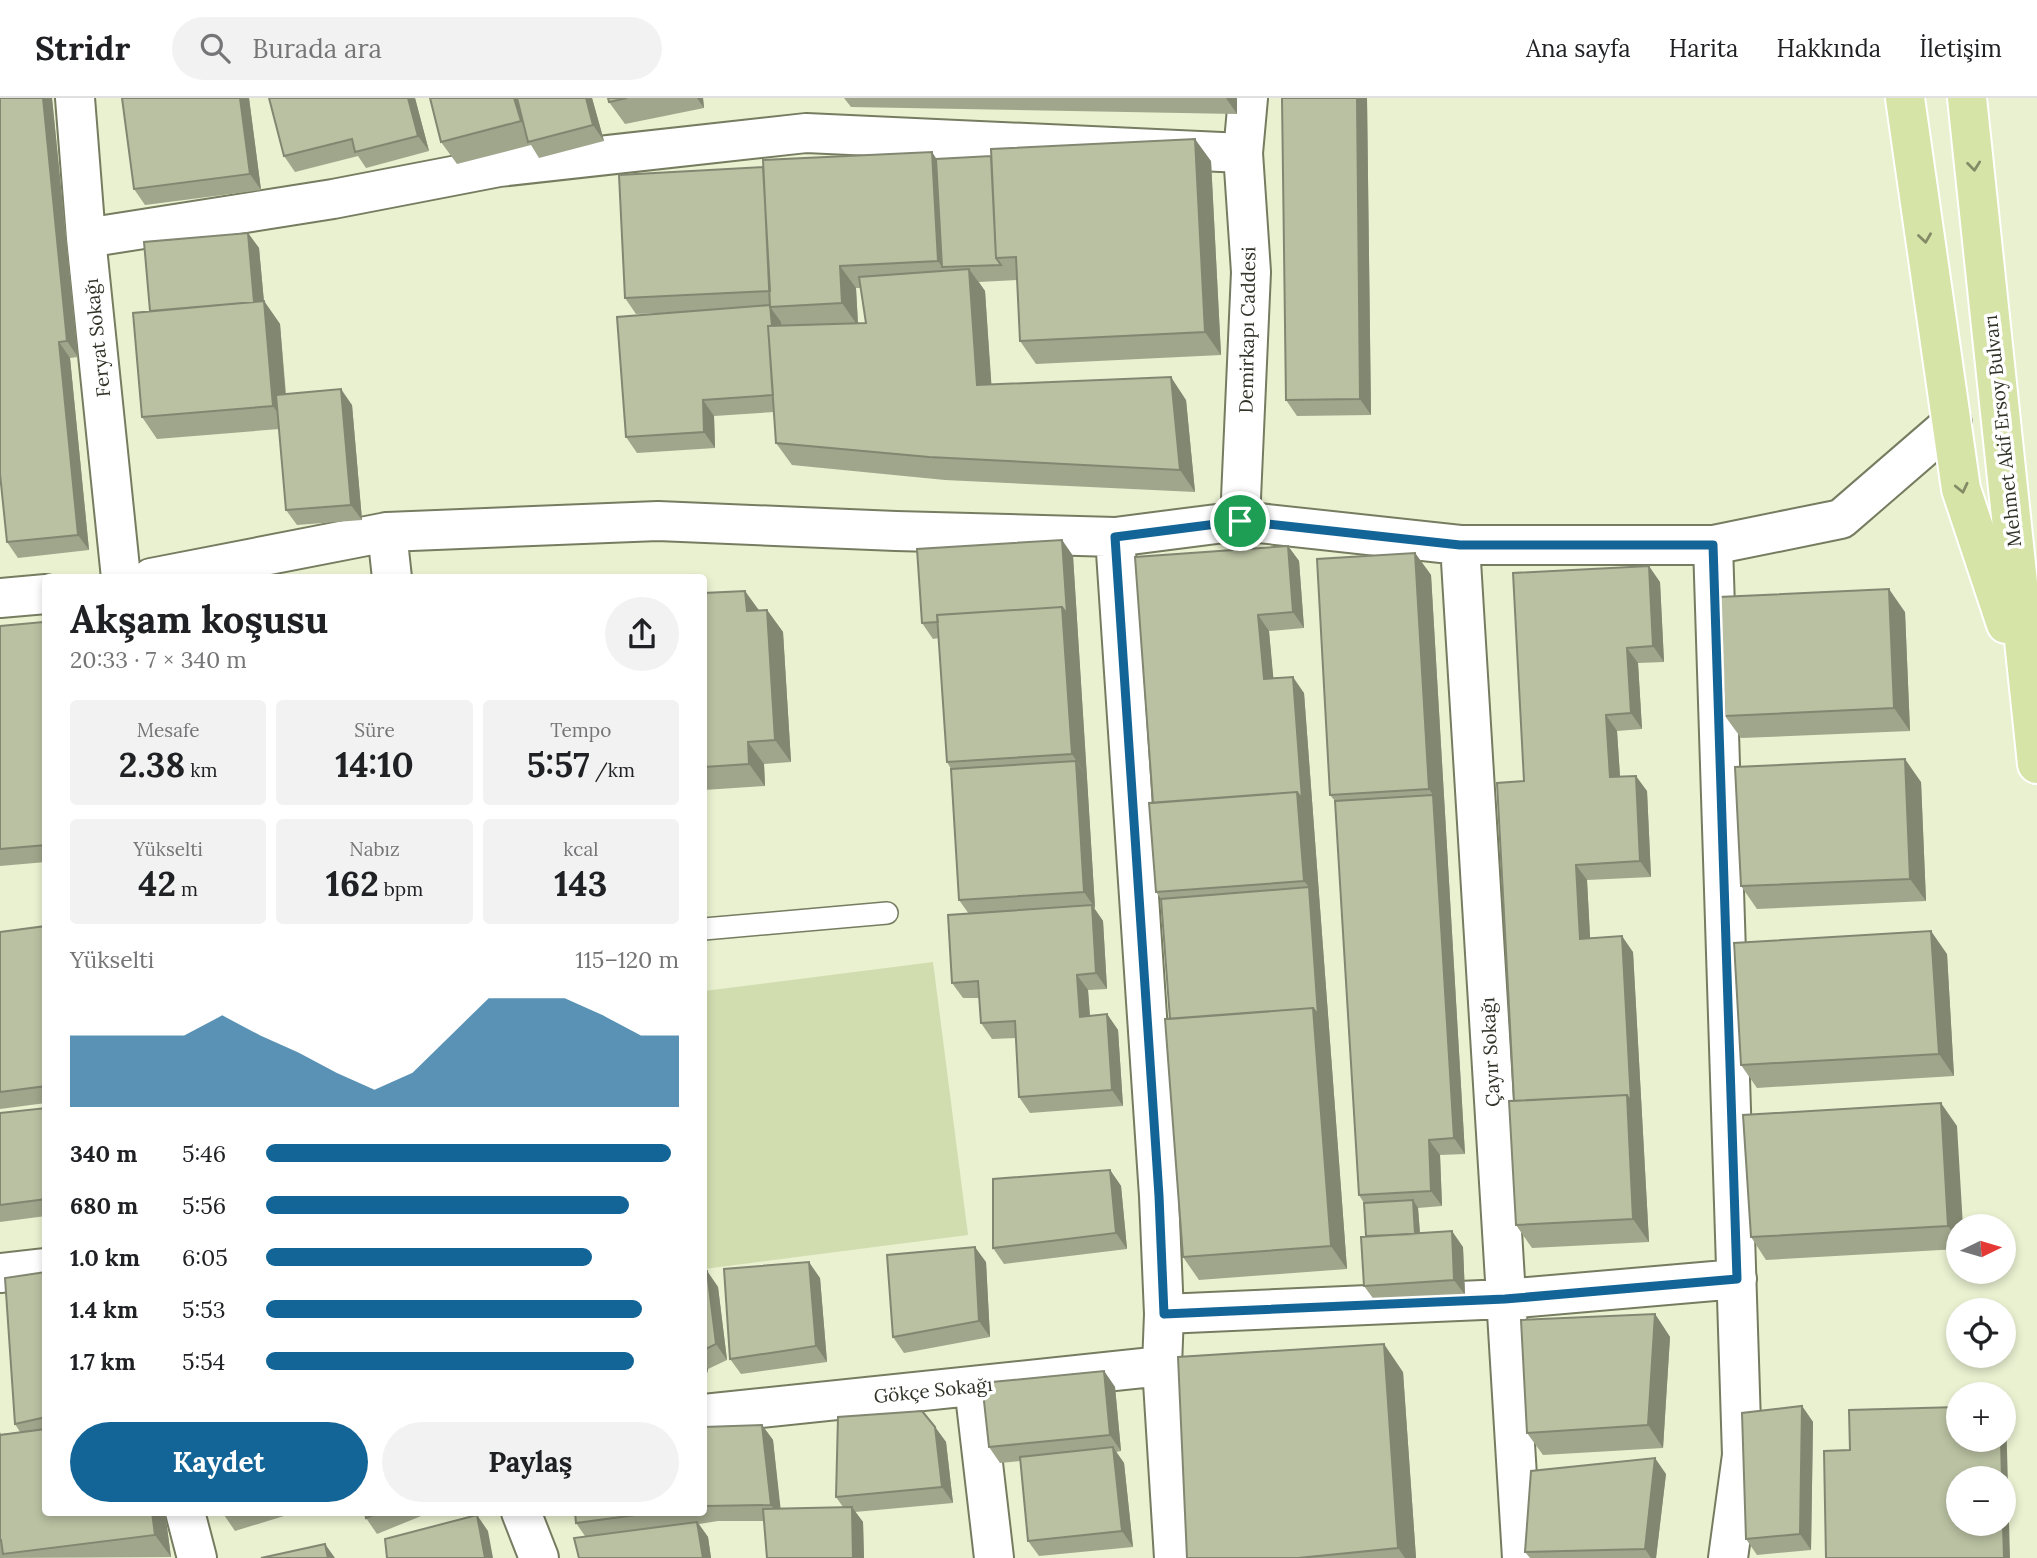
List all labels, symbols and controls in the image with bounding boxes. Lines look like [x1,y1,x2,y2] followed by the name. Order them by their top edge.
[172,17,662,80] search box
[35,27,130,69] text: Stridr
[196,29,234,67] icon: search
[252,32,382,65] text: Burada ara
[1526,33,1631,64] text: Ana sayfa
[1669,33,1738,64] text: Harita
[1776,33,1881,64] text: Hakkında
[1919,33,2002,64] text: İletişim
[1966,160,1981,172] one-way arrow
[1917,232,1932,244] one-way arrow
[1234,246,1260,414] street label: Demirkapı Caddesi
[79,277,115,399] street label: Feryat Sokağı
[1978,314,2026,548] street label: Mehmet Akif Ersoy Bulvarı
[1954,481,1968,493] one-way arrow
[1210,491,1270,551] pin
[1221,502,1259,540] icon: arrive
[70,595,328,643] text: Akşam koşusu
[605,597,679,671] button: share
[70,645,247,674] text: 20:33 · 7 × 340 m
[137,718,200,742] text: Mesafe
[354,718,395,742] text: Süre
[550,718,611,742] text: Tempo
[119,742,185,787] text: 2.38
[335,742,414,787] text: 14:10
[527,742,590,787] text: 5:57
[185,758,217,782] text: km
[590,758,635,782] text: /km
[133,837,203,861] text: Yükselti
[349,837,400,861] text: Nabız
[563,837,598,861] text: kcal
[138,861,176,906] text: 42
[326,861,379,906] text: 162
[554,861,607,906] text: 143
[176,877,198,901] text: m
[379,877,423,901] text: bpm
[70,945,154,974] text: Yükselti
[575,945,679,974] text: 115–120 m
[1475,997,1505,1107] street label: Çayır Sokağı
[70,1139,137,1168] text: 340 m
[182,1139,226,1168] text: 5:46
[70,1191,138,1220] text: 680 m
[182,1191,226,1220] text: 5:56
[1946,1214,2016,1284] north arrow
[1946,1214,2016,1536] map controls
[70,1243,140,1272] text: 1.0 km
[182,1243,228,1272] text: 6:05
[70,1295,138,1324] text: 1.4 km
[182,1295,226,1324] text: 5:53
[1946,1298,2016,1368] button: locate
[70,1347,136,1376] text: 1.7 km
[182,1347,225,1376] text: 5:54
[872,1372,994,1408] street label: Gökçe Sokağı
[1946,1382,2016,1452] button: +
[70,1422,368,1502] button: Kaydet
[382,1422,679,1502] button: Paylaş
[1946,1466,2016,1536] button: −

